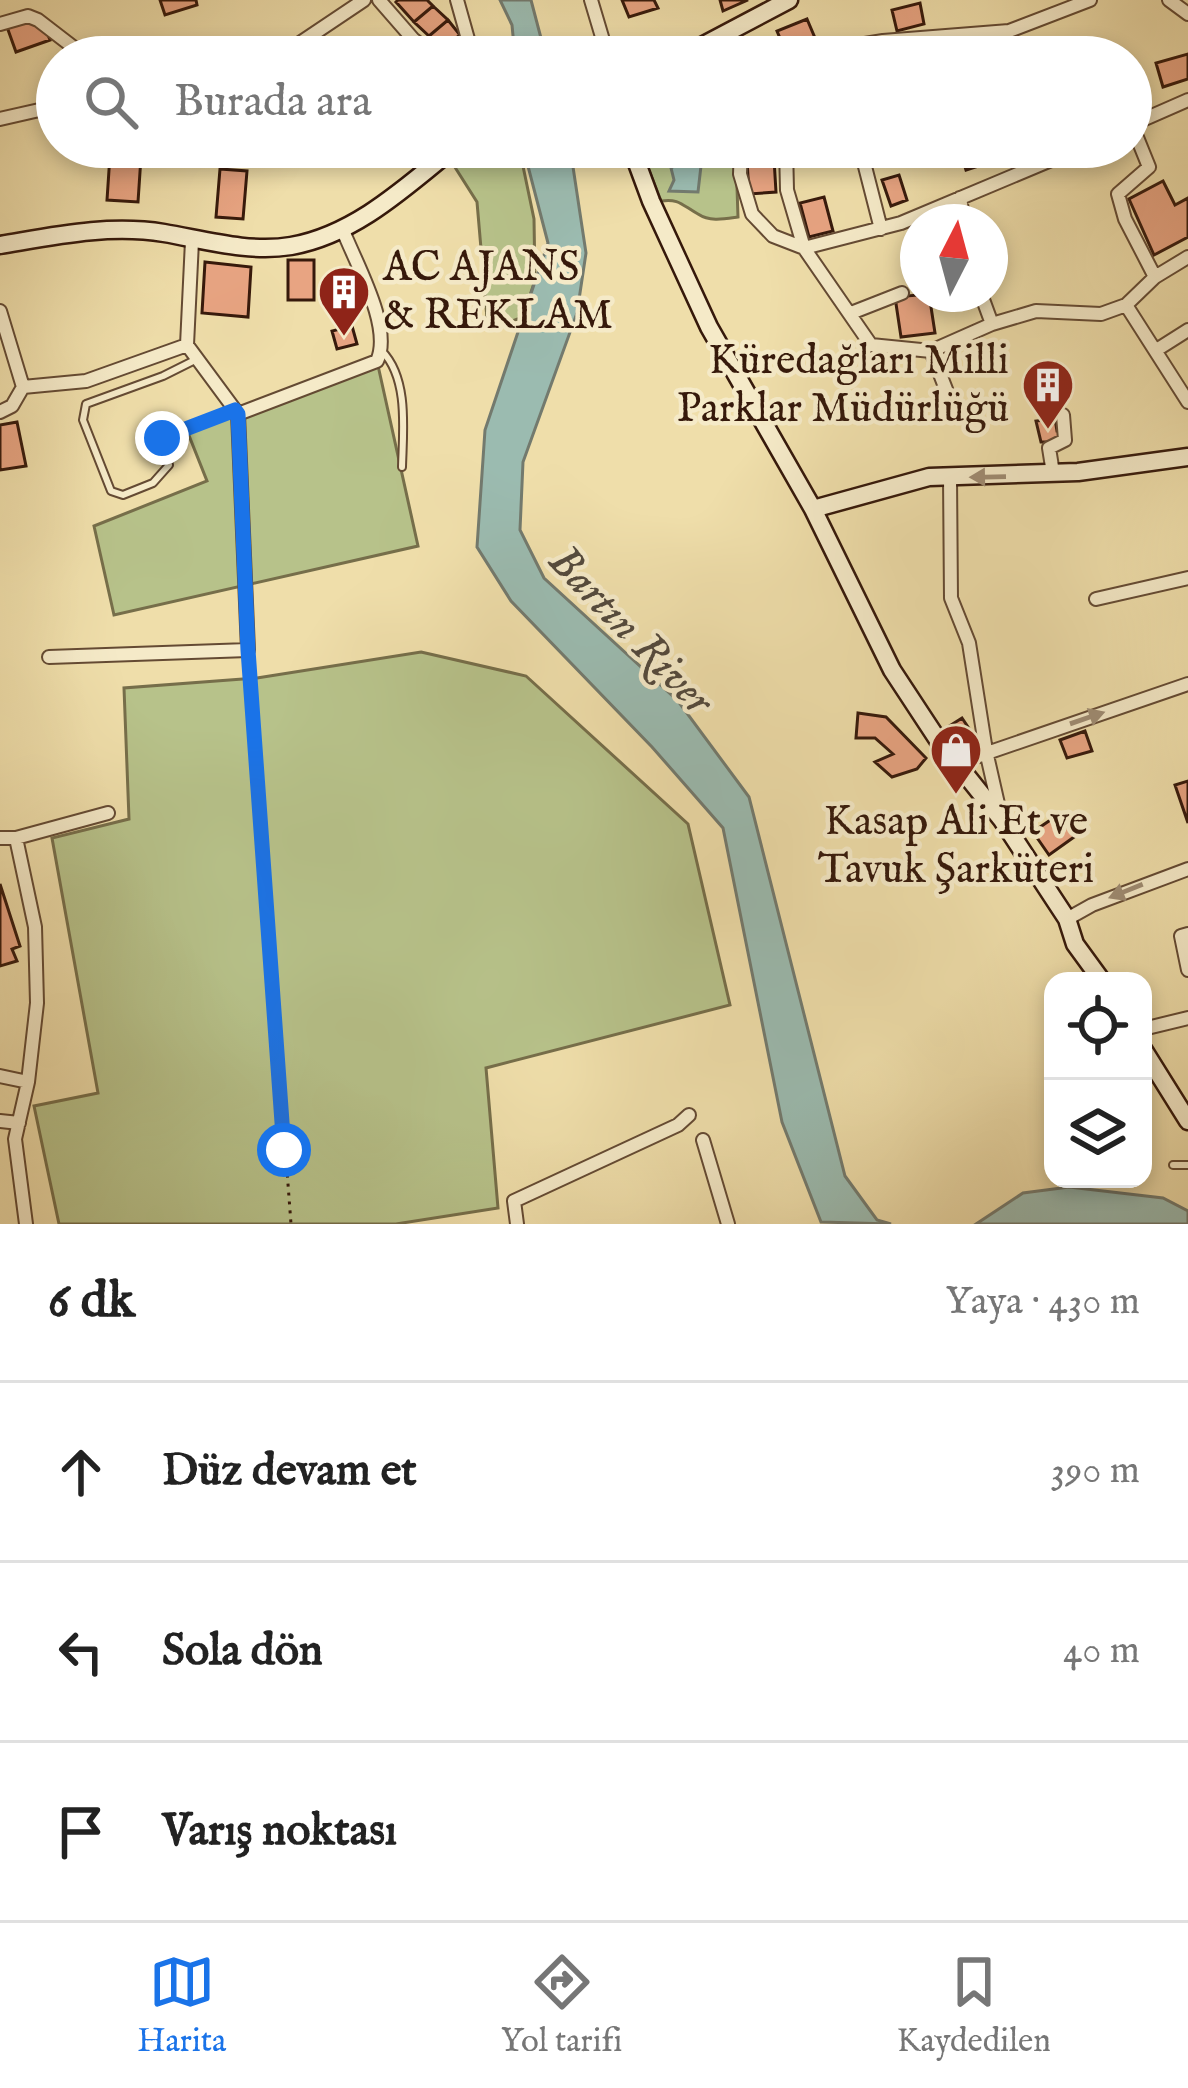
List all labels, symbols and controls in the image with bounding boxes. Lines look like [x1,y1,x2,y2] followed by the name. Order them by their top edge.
[36,36,1152,168] search box
[78,69,144,135] icon: search
[174,74,372,131] text: Burada ara
[900,204,1008,312] north arrow
[382,242,613,343] place label: AC AJANS & REKLAM
[316,264,372,338] building icon: AC AJANS & REKLAM
[677,335,1009,436] place label: Küredağları Milli Parklar Müdürlüğü
[1020,357,1076,431] building icon: Küredağları Milli Parklar Müdürlüğü
[135,411,189,465] route end
[968,467,1006,486] one-way arrow
[535,534,726,729] water label: Bartın River
[1069,708,1106,727] one-way arrow
[928,722,984,796] shop icon: Kasap Ali Et ve Tavuk Şarküteri
[818,796,1094,897] place label: Kasap Ali Et ve Tavuk Şarküteri
[1108,882,1144,901] one-way arrow
[1044,972,1152,1188] map controls
[1044,972,1152,1080] button: locate
[1044,1080,1152,1188] button: layers
[257,1123,311,1177] route start
[48,1270,135,1335] text: 6 dk
[945,1278,1140,1327] text: Yaya · 430 m
[48,1439,114,1505] icon: ahead
[162,1443,417,1500] text: Düz devam et
[1051,1447,1140,1496] text: 390 m
[48,1619,114,1685] icon: left
[162,1623,323,1680] text: Sola dön
[1063,1627,1140,1676] text: 40 m
[48,1799,114,1865] icon: arrive
[162,1803,397,1860] text: Varış noktası
[137,1949,226,2063] tab: Harita
[501,1949,622,2063] tab: Yol tarifi
[897,1949,1051,2063] tab: Kaydedilen

